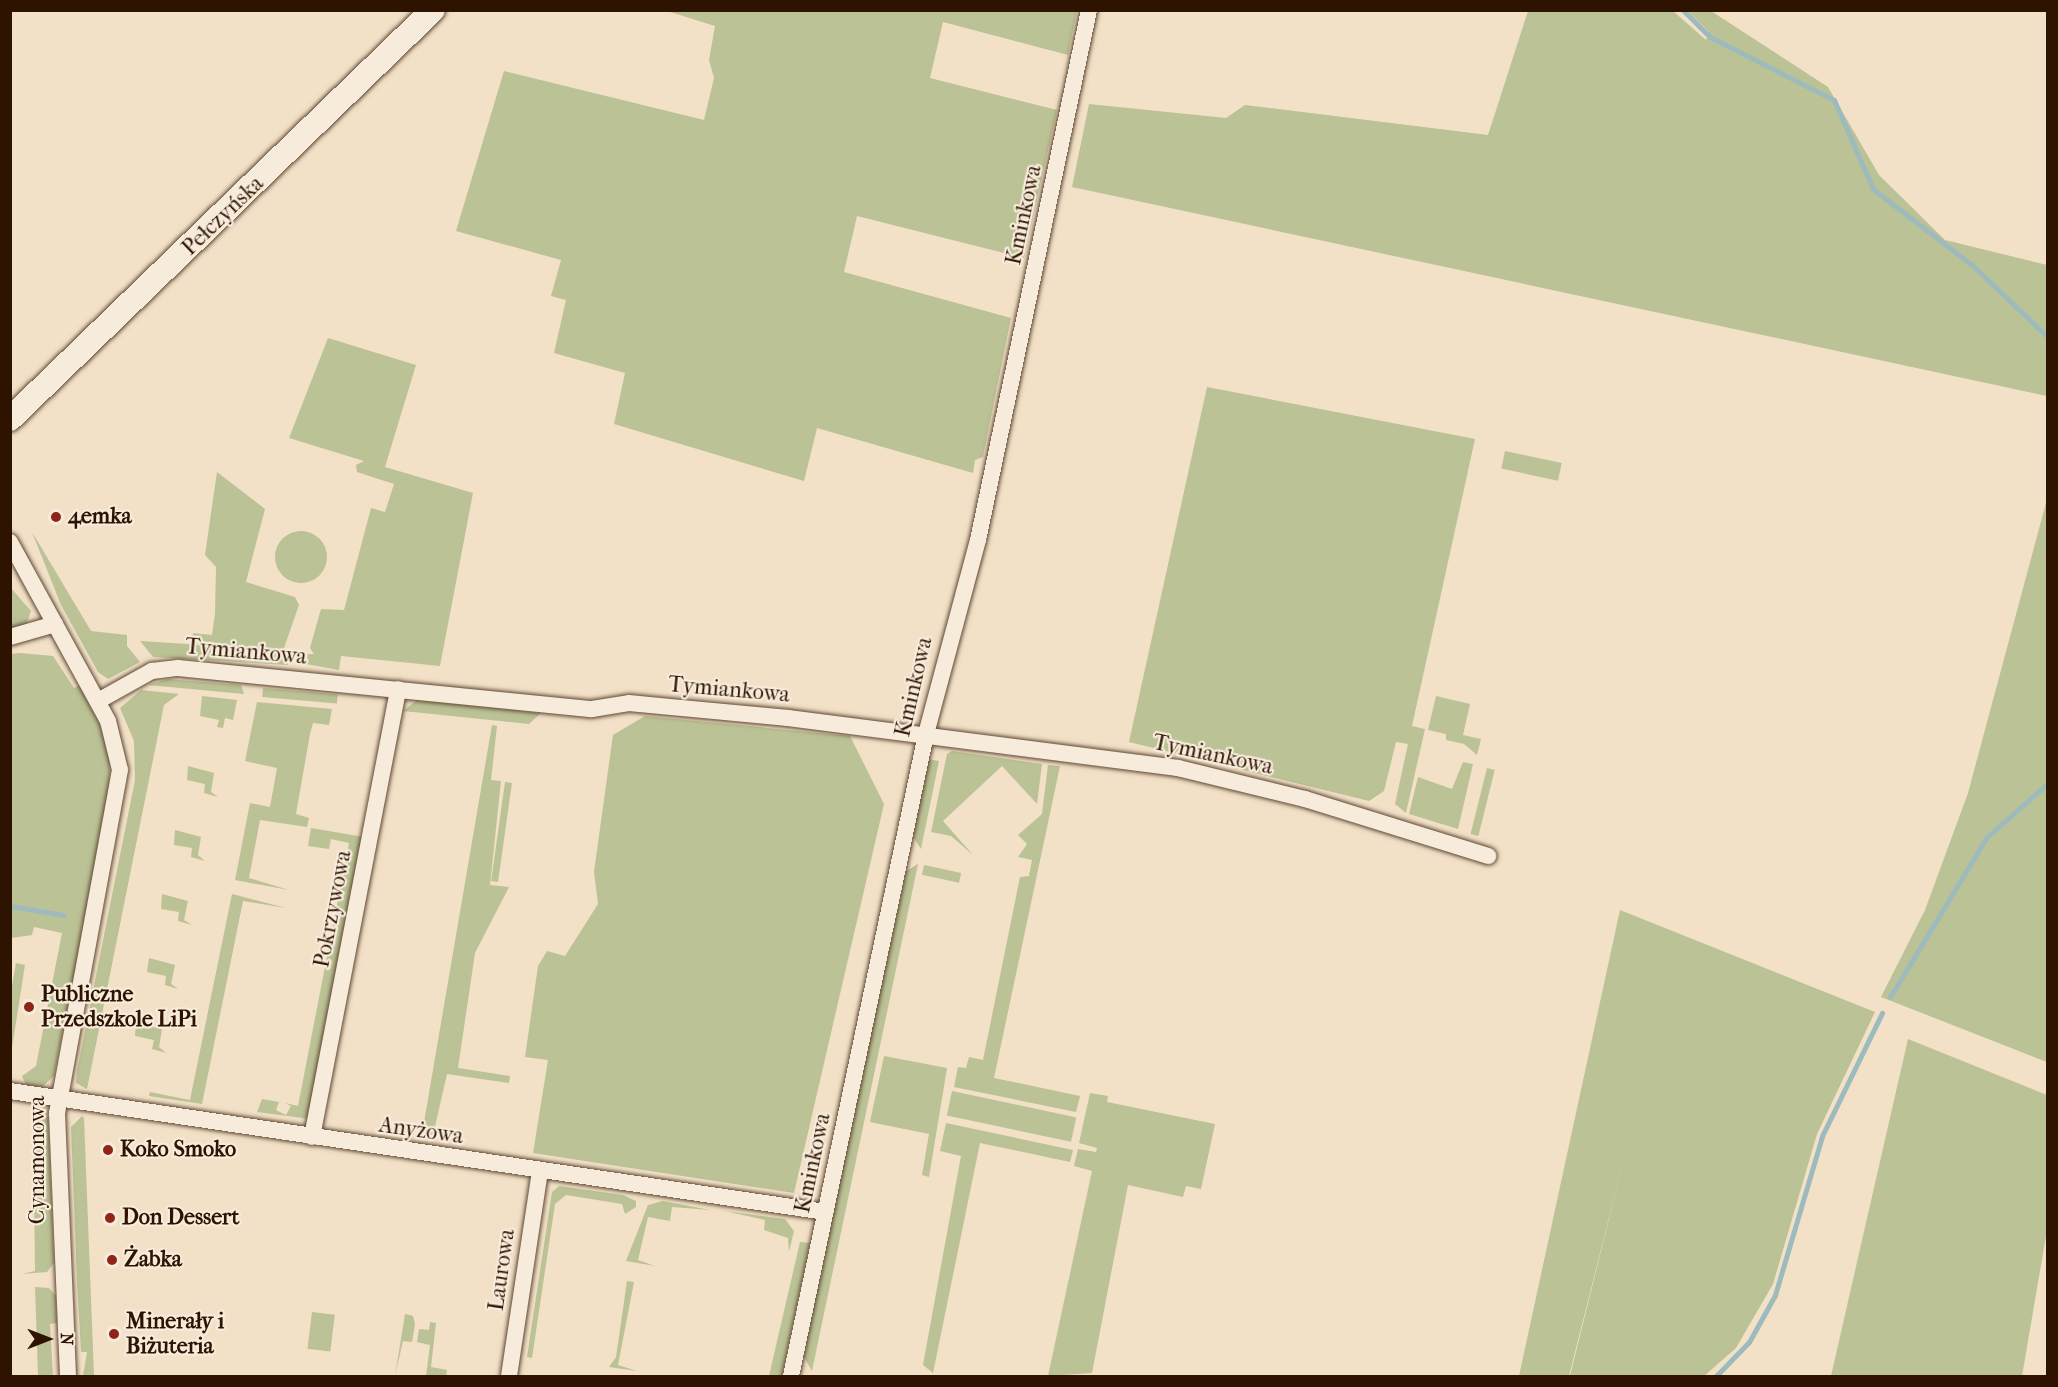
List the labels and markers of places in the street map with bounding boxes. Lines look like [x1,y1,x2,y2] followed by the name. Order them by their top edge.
[68,504,132,530] place label: 4emka
[49,510,63,524] marker: 4emka
[41,981,197,1032] place label: Publiczne Przedszkole LiPi
[22,1000,36,1014] marker: Publiczne Przedszkole LiPi
[120,1137,236,1163] place label: Koko Smoko
[101,1143,115,1157] marker: Koko Smoko
[122,1205,239,1231] place label: Don Dessert
[103,1211,117,1225] marker: Don Dessert
[124,1247,182,1273] place label: Żabka
[105,1253,119,1267] marker: Żabka
[126,1308,224,1360] place label: Minerały i Biżuteria
[107,1327,121,1341] marker: Minerały i Biżuteria

